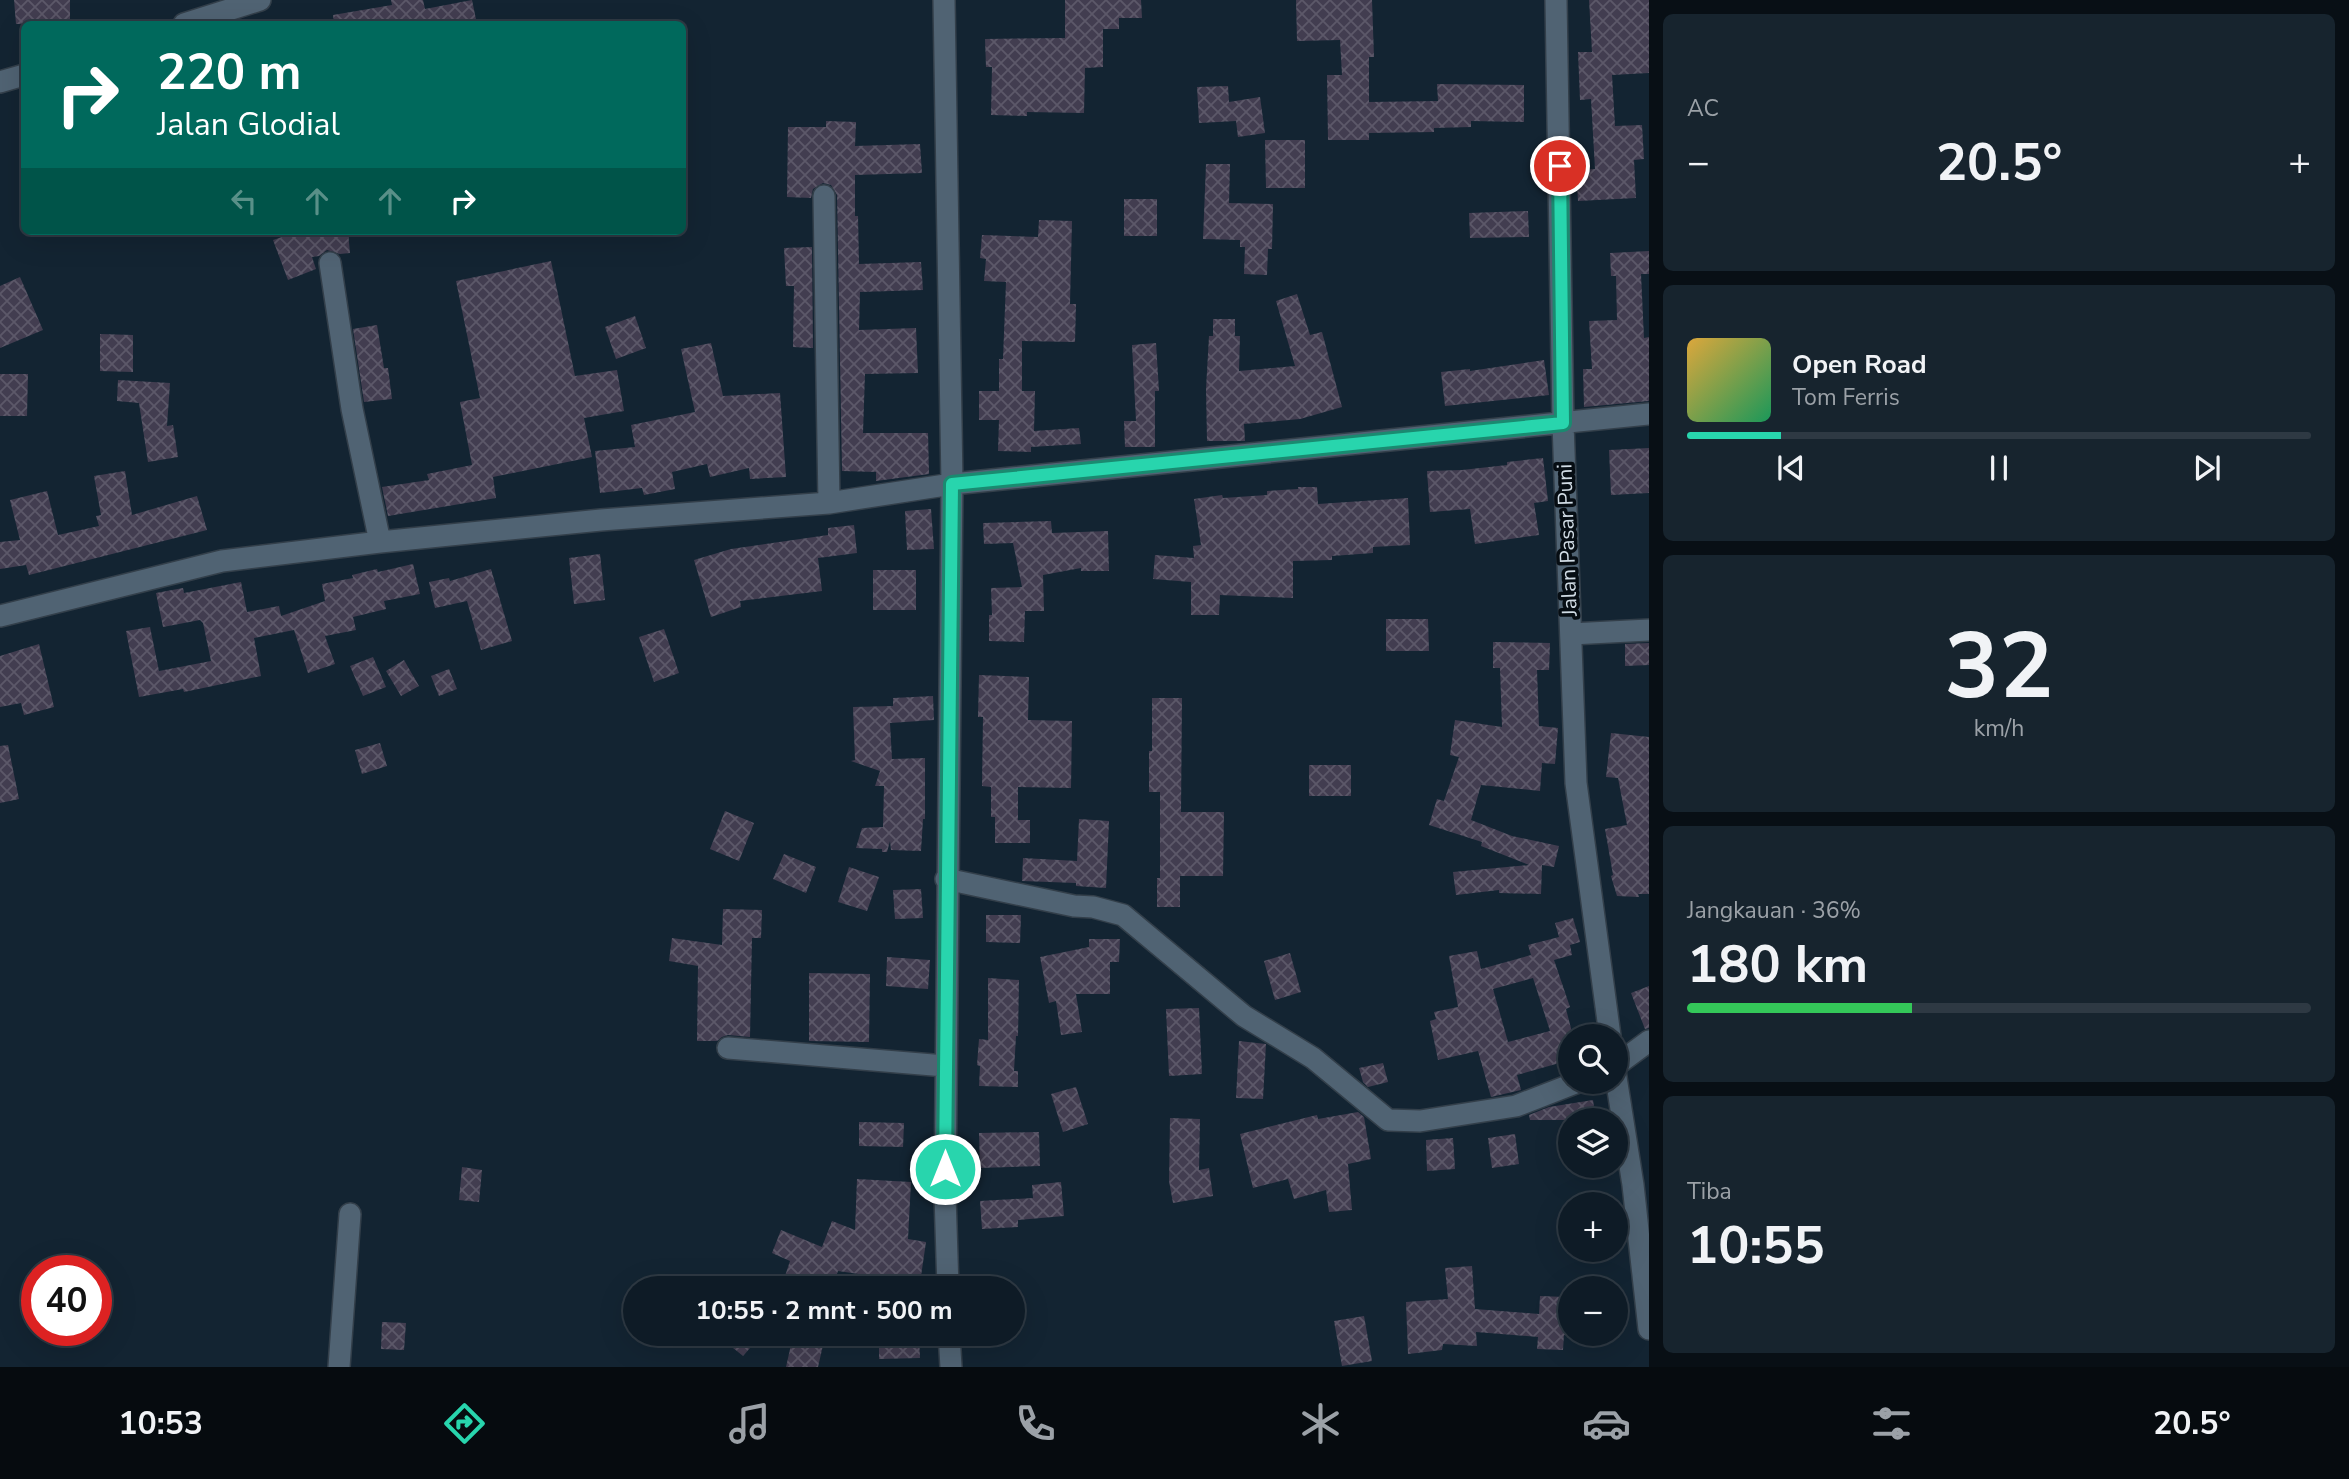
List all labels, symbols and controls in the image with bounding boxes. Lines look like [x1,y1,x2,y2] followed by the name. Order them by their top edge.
[157,39,301,106] text: 220 m
[42,49,133,140] icon: right
[1687,93,1719,124] text: AC
[157,103,340,146] text: Jalan Glodial
[1936,127,2062,198] text: 20.5°
[1530,136,1590,196] pin
[1687,137,1710,188] text: −
[2288,137,2311,188] text: +
[1541,147,1579,185] icon: arrive
[225,182,263,220] icon: left
[298,182,336,220] icon: ahead
[371,182,409,220] icon: ahead
[444,182,482,220] icon: right
[1792,347,1927,382] text: Open Road
[1792,382,1900,413] text: Tom Ferris
[1772,449,1810,487] icon: previous
[1980,449,2018,487] icon: pause
[2188,449,2226,487] icon: next
[1550,463,1584,618] street label: Jalan Pasar Puni
[1944,605,2054,729] text: 32
[1974,713,2024,744] text: km/h
[1687,895,1861,926] text: Jangkauan · 36%
[1687,929,1868,1000] text: 180 km
[1558,1024,1628,1346] map controls
[1558,1024,1628,1094] button: search
[1558,1108,1628,1178] button: layers
[908,1132,982,1206] position arrow
[1687,1176,1732,1207] text: Tiba
[1558,1192,1628,1262] button: +
[1687,1210,1825,1281] text: 10:55
[21,1255,112,1346] speed limit sign: 40
[1558,1276,1628,1346] button: −
[695,1293,953,1328] text: 10:55 · 2 mnt · 500 m
[440,1399,489,1448] icon: directions
[725,1399,774,1448] icon: music
[1011,1399,1060,1448] icon: phone
[1296,1399,1345,1448] icon: climate
[1582,1399,1631,1448] icon: car
[1867,1399,1916,1448] icon: filters
[118,1402,203,1445] text: 10:53
[2153,1402,2231,1445] text: 20.5°

